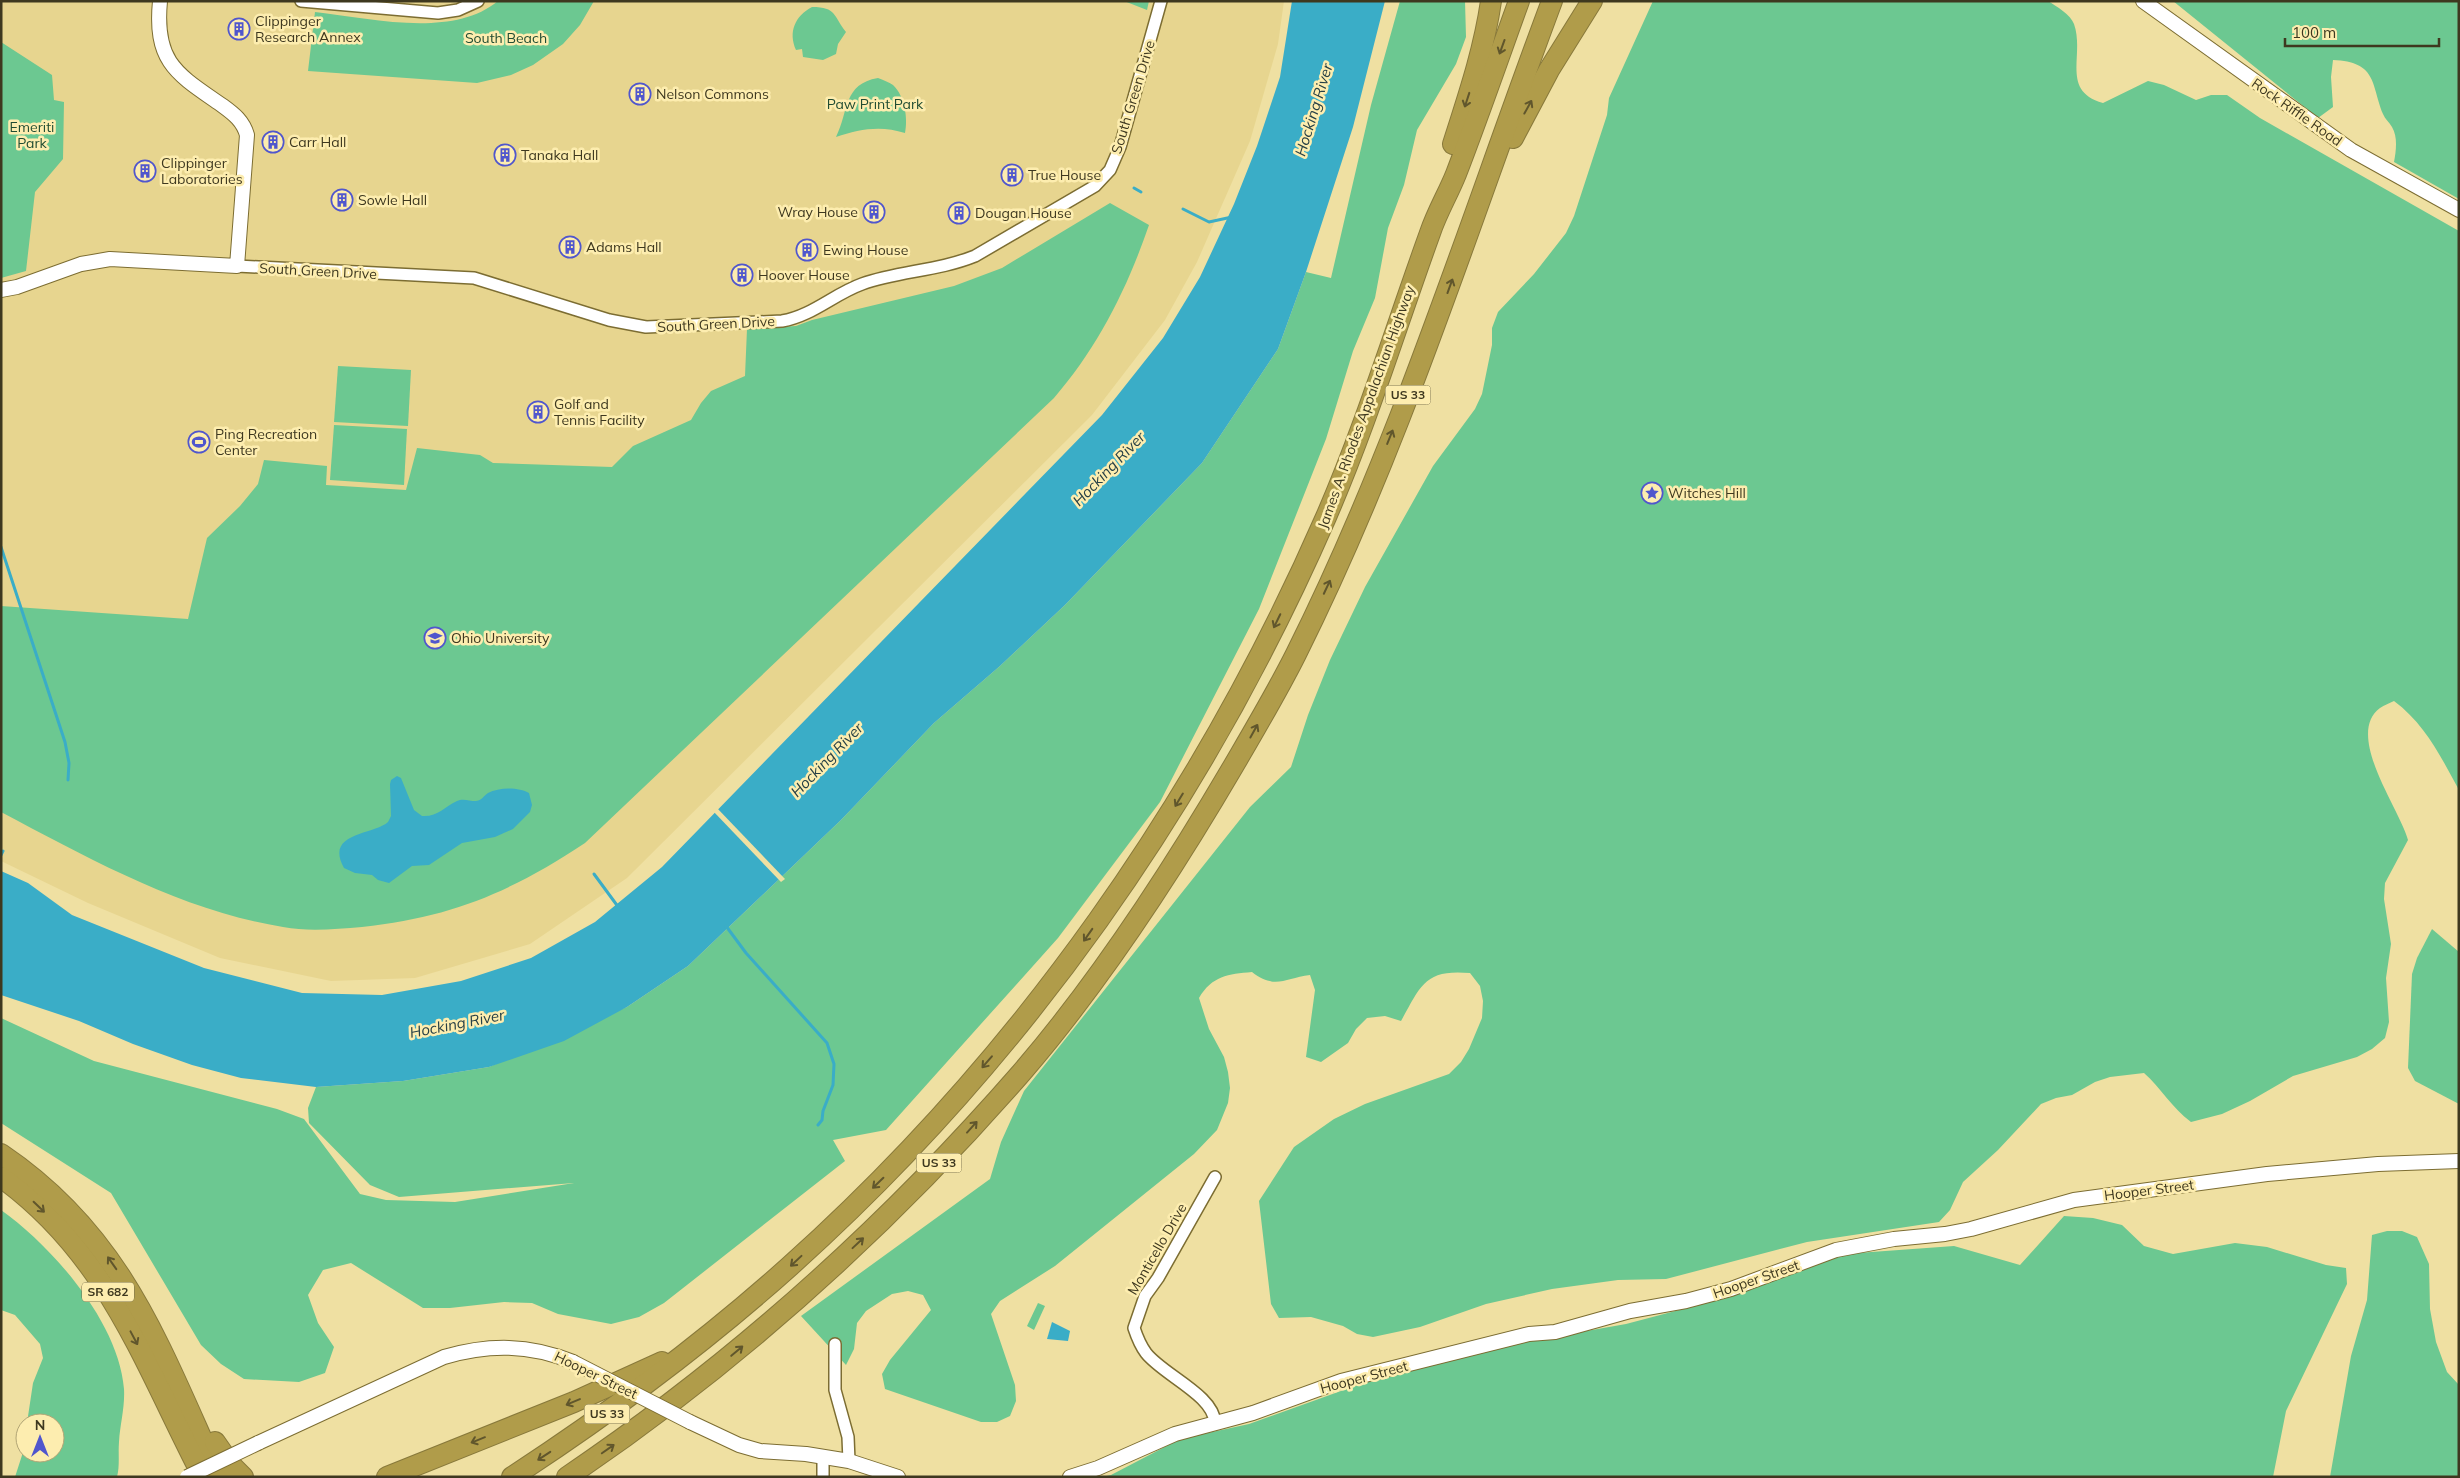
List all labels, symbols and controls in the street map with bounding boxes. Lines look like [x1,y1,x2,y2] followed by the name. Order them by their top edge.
[255,12,361,46] place label: Clippinger Research Annex
[2285,15,2439,47] scale bar
[227,17,251,41] building icon: Clippinger Research Annex
[2292,23,2336,42] text: 100 m
[465,29,547,47] park label: South Beach
[1107,38,1159,156] street label: South Green Drive
[1497,39,1506,54] one-way arrow
[1290,61,1337,159] water label: Hocking River
[2248,74,2346,150] street label: Rock Riffle Road
[628,82,652,106] building icon: Nelson Commons
[656,85,769,103] place label: Nelson Commons
[1462,91,1472,107] one-way arrow
[827,95,924,113] park label: Paw Print Park
[1524,101,1534,115] one-way arrow
[10,118,54,152] park label: Emeriti Park
[261,130,285,154] building icon: Carr Hall
[289,133,346,151] place label: Carr Hall
[493,143,517,167] building icon: Tanaka Hall
[521,146,598,164] place label: Tanaka Hall
[161,154,243,188] place label: Clippinger Laboratories
[133,159,157,183] building icon: Clippinger Laboratories
[1000,163,1024,187] building icon: True House
[1028,166,1101,184] place label: True House
[330,188,354,212] building icon: Sowle Hall
[358,191,427,209] place label: Sowle Hall
[862,200,886,224] building icon: Wray House
[947,201,971,225] building icon: Dougan House
[777,203,858,221] place label: Wray House
[975,204,1072,222] place label: Dougan House
[558,235,582,259] building icon: Adams Hall
[586,238,662,256] place label: Adams Hall
[795,238,819,262] building icon: Ewing House
[823,241,908,259] place label: Ewing House
[259,259,377,283] street label: South Green Drive
[730,263,754,287] building icon: Hoover House
[758,266,850,284] place label: Hoover House
[1446,278,1455,294] one-way arrow
[1313,282,1419,531] street label: James A. Rhodes Appalachian Highway
[657,312,775,336] street label: South Green Drive
[1386,386,1430,404] road number: US 33
[554,395,645,429] place label: Golf and Tennis Facility
[526,400,550,424] building icon: Golf and Tennis Facility
[215,425,317,459] place label: Ping Recreation Center
[1068,427,1149,510] water label: Hocking River
[187,430,211,454] sports icon: Ping Recreation Center
[1386,430,1396,445] one-way arrow
[1640,481,1664,505] place icon: Witches Hill
[1668,484,1746,502] place label: Witches Hill
[1323,580,1333,595] one-way arrow
[1272,614,1282,629] one-way arrow
[423,626,447,650] school or university icon: Ohio University
[451,629,550,647] place label: Ohio University
[786,718,867,801] water label: Hocking River
[1249,725,1259,739] one-way arrow
[1173,792,1183,806] one-way arrow
[1083,928,1093,942] one-way arrow
[408,1005,506,1042] water label: Hocking River
[982,1056,993,1069] one-way arrow
[966,1120,978,1133] one-way arrow
[916,1154,962,1172] road number: US 33
[873,1176,885,1188] one-way arrow
[2103,1176,2195,1204] street label: Hooper Street
[1123,1200,1191,1298] street label: Monticello Drive
[33,1201,46,1213] one-way arrow
[852,1237,865,1249] one-way arrow
[790,1255,803,1267] one-way arrow
[107,1256,117,1270] one-way arrow
[1710,1256,1802,1302] street label: Hooper Street
[82,1282,134,1301] road number: SR 682
[130,1330,139,1345] one-way arrow
[730,1346,743,1357] one-way arrow
[552,1347,641,1403] street label: Hooper Street
[1318,1357,1410,1397] street label: Hooper Street
[566,1397,581,1407] one-way arrow
[584,1405,630,1424] road number: US 33
[15,1413,65,1463] north arrow
[35,1416,45,1434] text: N
[471,1436,486,1446] one-way arrow
[600,1444,614,1454] one-way arrow
[538,1451,552,1461] one-way arrow

